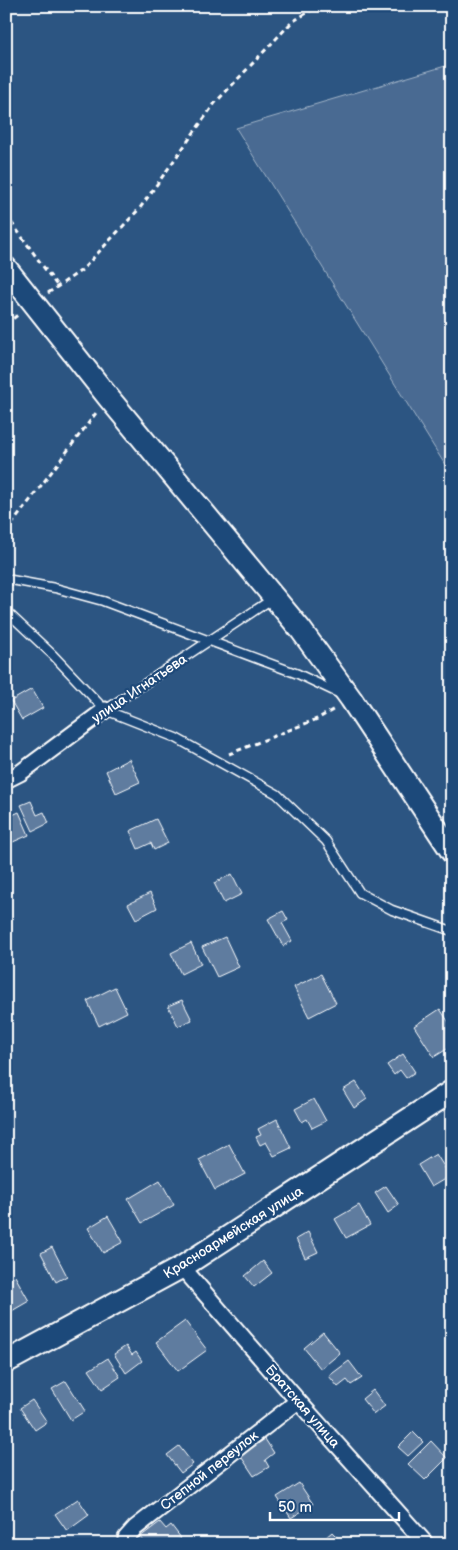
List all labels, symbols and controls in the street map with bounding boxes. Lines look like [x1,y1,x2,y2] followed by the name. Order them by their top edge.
[88,650,191,727] street label: улица Игнатьева
[160,1182,307,1282] street label: Красноармейская улица
[262,1361,344,1452] street label: Братская улица
[157,1427,262,1514] street label: Степной переулок
[270,1490,399,1522] scale bar
[278,1498,312,1517] text: 50 m

